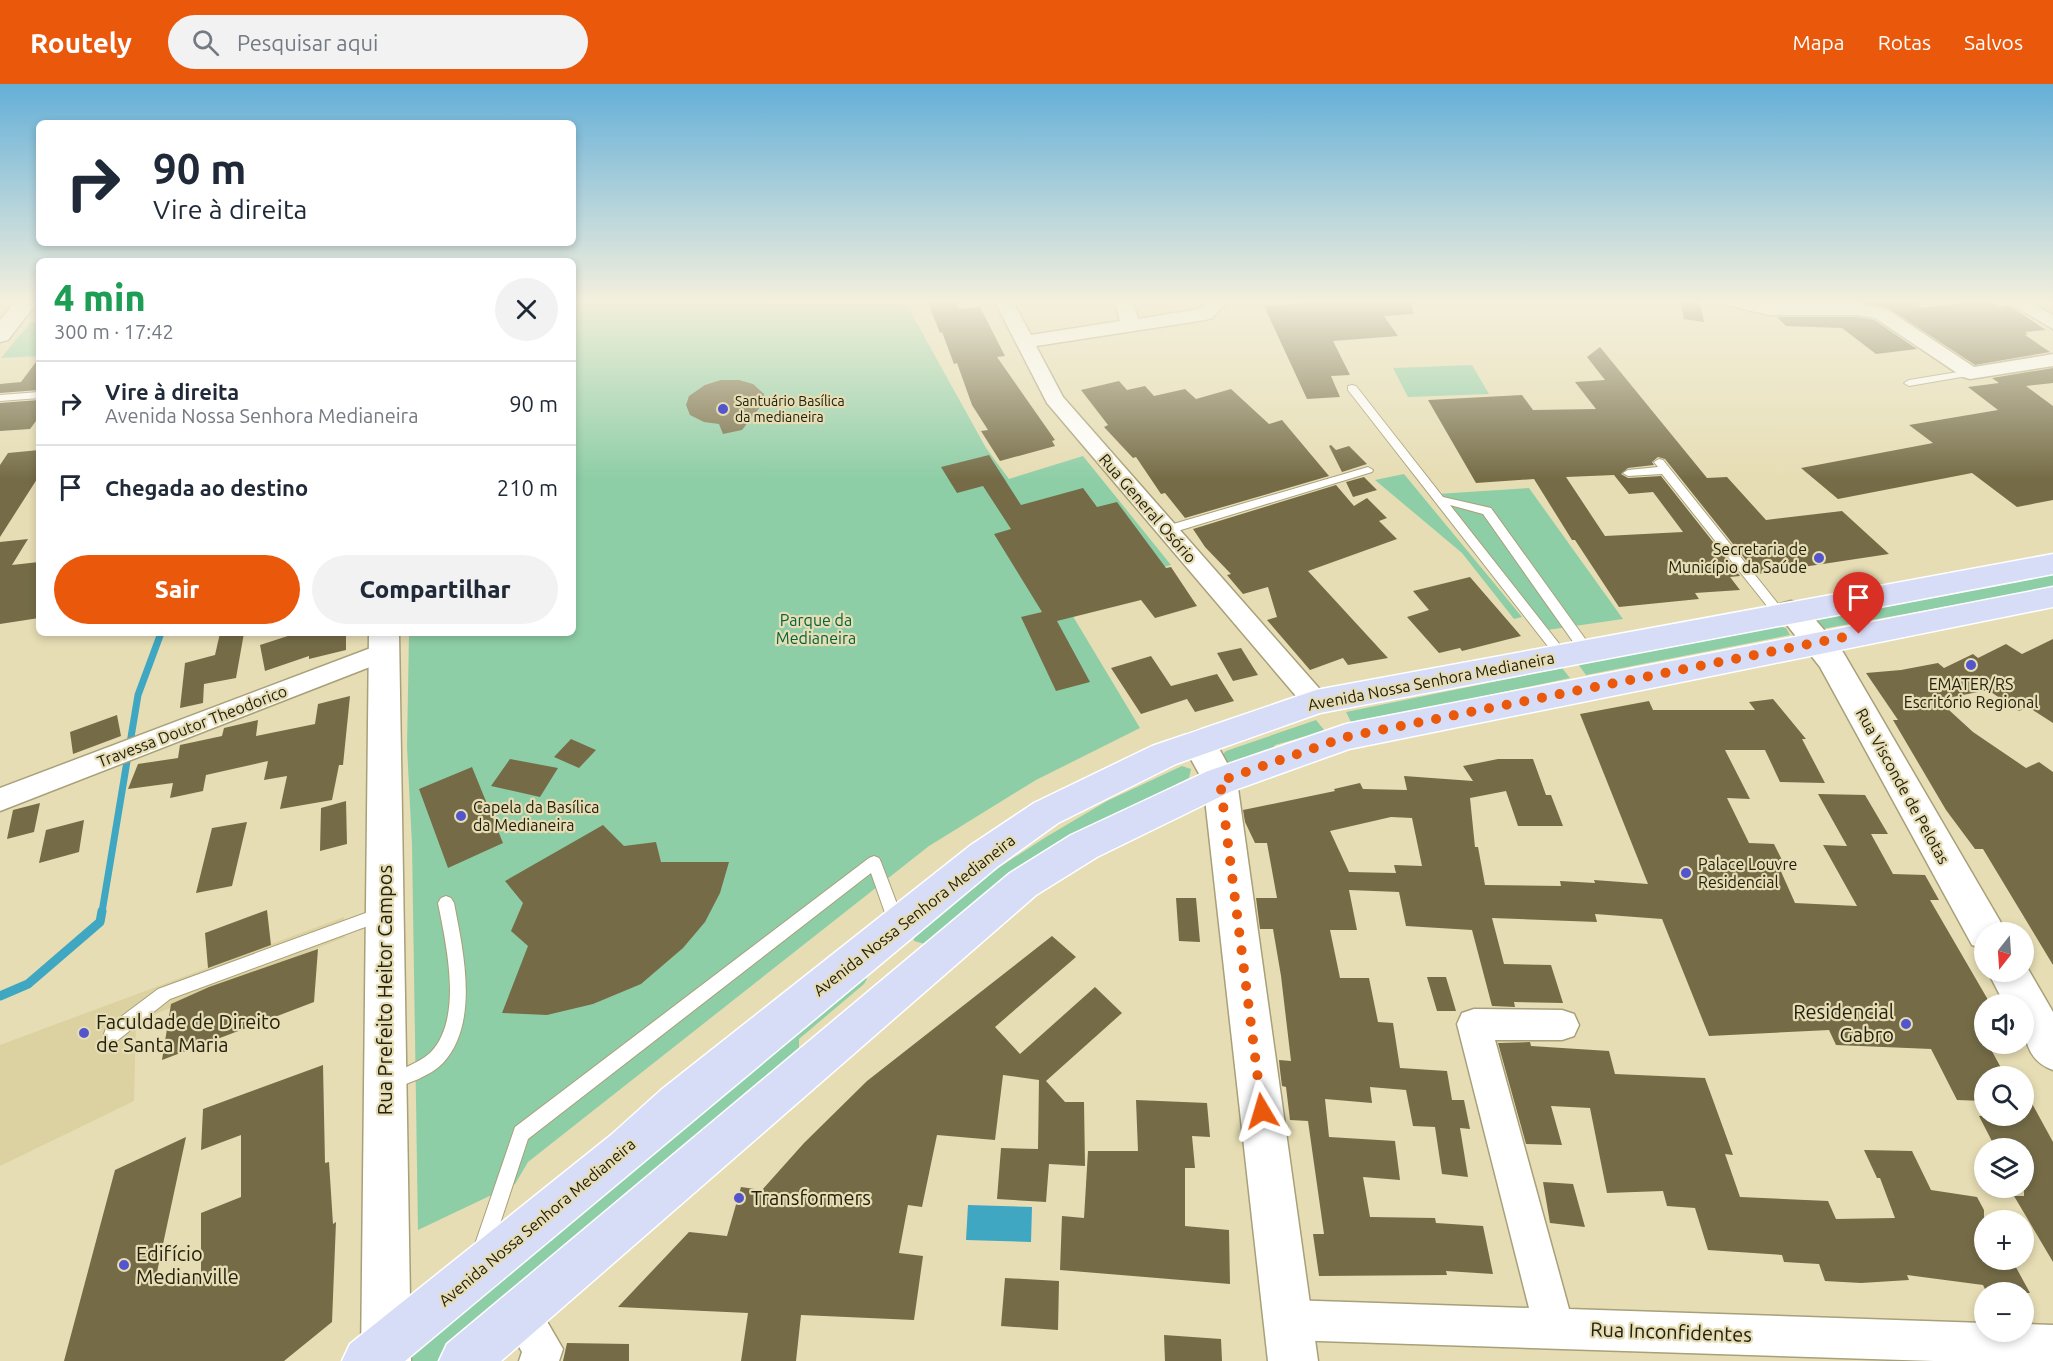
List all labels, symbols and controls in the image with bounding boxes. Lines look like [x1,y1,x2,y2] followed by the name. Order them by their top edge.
[168,15,588,69] search box
[189,26,222,59] icon: search
[30,27,132,58] text: Routely
[237,30,378,55] text: Pesquisar aqui
[1793,30,1845,54] text: Mapa
[1878,30,1931,54] text: Rotas
[1964,30,2023,54] text: Salvos
[54,144,132,222] icon: right
[153,145,247,192] text: 90 m
[153,194,307,224] text: Vire à direita
[54,277,146,318] text: 4 min
[495,278,558,341] button: close
[54,320,174,343] text: 300 m · 17:42
[105,379,239,404] text: Vire à direita
[54,387,87,420] icon: right
[509,391,558,416] text: 90 m
[735,393,845,425] place label: Santuário Basílica da medianeira
[716,402,730,416] marker: Santuário Basílica da medianeira
[105,404,418,427] text: Avenida Nossa Senhora Medianeira
[1096,450,1200,566] street label: Rua General Osório
[54,471,87,504] icon: arrive
[105,475,308,500] text: Chegada ao destino
[497,475,558,500] text: 210 m
[1668,540,1807,576] place label: Secretaria de Município da Saúde
[1812,551,1826,565] marker: Secretaria de Município da Saúde
[54,555,300,624] button: Sair
[312,555,558,624] button: Compartilhar
[1833,572,1884,634] pin
[1842,581,1875,614] icon: arrive
[776,611,856,647] park label: Parque da Medianeira
[1306,648,1556,714] street label: Avenida Nossa Senhora Medianeira
[1964,658,1978,672] marker: EMATER/RS Escritório Regional
[1904,675,2038,711] place label: EMATER/RS Escritório Regional
[95,681,289,771] street label: Travessa Doutor Theodorico
[1853,705,1953,867] street label: Rua Visconde de Pelotas
[473,798,600,834] place label: Capela da Basílica da Medianeira
[454,809,468,823] marker: Capela da Basílica da Medianeira
[810,831,1018,999] street label: Avenida Nossa Senhora Medianeira
[1698,855,1797,891] place label: Palace Louvre Residencial
[373,865,396,1115] street label: Rua Prefeito Heitor Campos
[1679,866,1693,880] marker: Palace Louvre Residencial
[1974,922,2034,982] north arrow
[1974,922,2034,1342] map controls
[1974,994,2034,1054] button: sound
[1793,1000,1894,1046] place label: Residencial Gabro
[96,1010,281,1056] place label: Faculdade de Direito de Santa Maria
[1899,1017,1913,1031] marker: Residencial Gabro
[77,1026,91,1040] marker: Faculdade de Direito de Santa Maria
[1974,1066,2034,1126] button: search
[1230,1079,1294,1143] position arrow
[435,1135,639,1309] street label: Avenida Nossa Senhora Medianeira
[1974,1138,2034,1198] button: layers
[751,1186,871,1209] place label: Transformers
[732,1191,746,1205] marker: Transformers
[1974,1210,2034,1270] button: +
[136,1242,239,1288] place label: Edifício Medianville
[117,1258,131,1272] marker: Edifício Medianville
[1974,1282,2034,1342] button: −
[1590,1317,1752,1346] street label: Rua Inconfidentes

